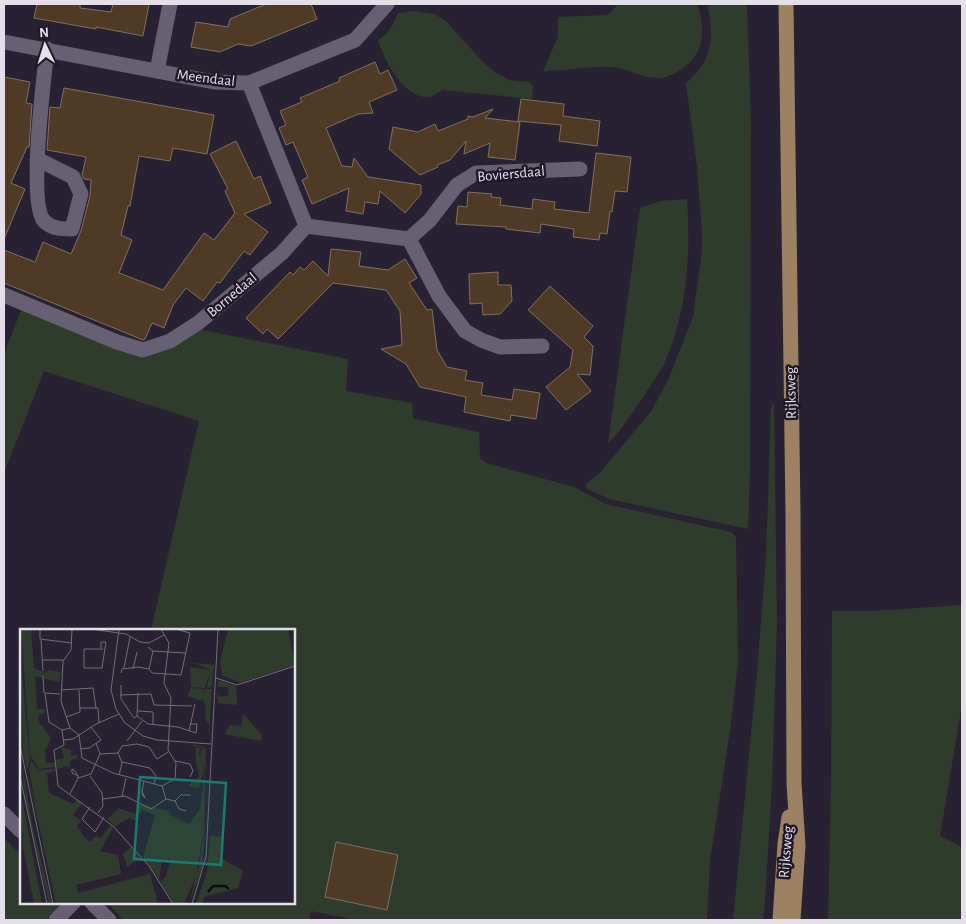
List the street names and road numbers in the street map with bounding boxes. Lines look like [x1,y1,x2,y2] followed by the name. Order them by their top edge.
[176,67,236,89] street label: Meendaal
[477,164,545,184] street label: Boviersdaal
[204,270,260,320] street label: Bornedaal
[783,366,799,419] street label: Rijksweg
[776,825,796,879] street label: Rijksweg

